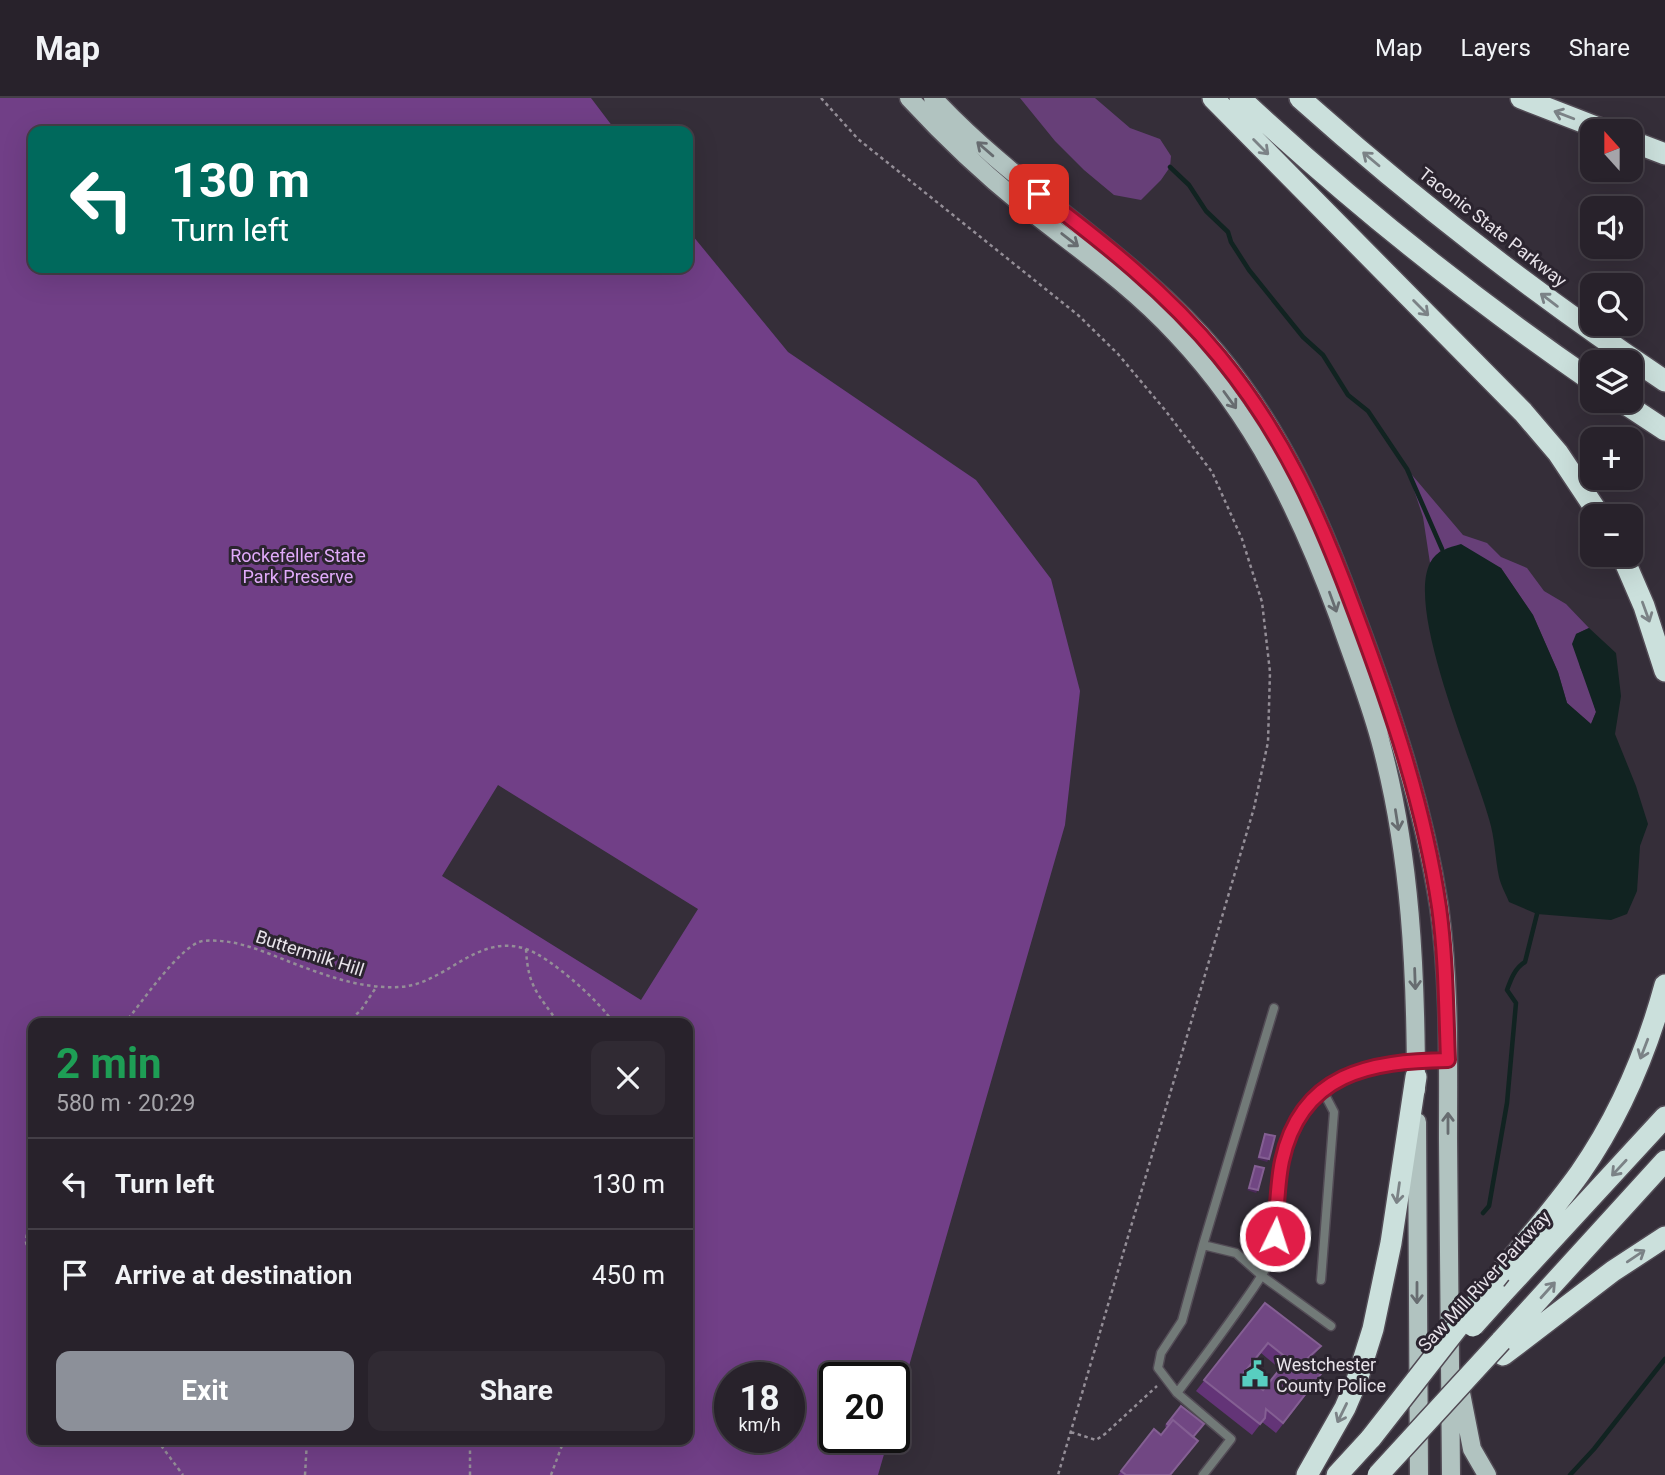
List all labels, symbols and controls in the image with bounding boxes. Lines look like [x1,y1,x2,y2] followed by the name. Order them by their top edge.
[35,29,100,68] text: Map
[1375,34,1423,62] text: Map
[1461,34,1531,62] text: Layers
[1569,34,1630,62] text: Share
[1553,107,1575,120] one-way arrow
[1580,119,1643,182] north arrow
[1580,119,1643,567] map controls
[1252,138,1269,155] one-way arrow
[976,141,994,157] one-way arrow
[1362,151,1380,167] one-way arrow
[171,152,310,209] text: 130 m
[56,154,147,245] icon: left
[1415,163,1571,291] street label: Taconic State Parkway
[1009,164,1069,224] pin
[1020,175,1058,213] icon: arrive
[1580,196,1643,259] button: sound
[171,211,289,249] text: Turn left
[1060,233,1078,248] one-way arrow
[1580,273,1643,336] button: search
[1540,292,1559,307] one-way arrow
[1412,300,1429,317] one-way arrow
[1580,350,1643,413] button: layers
[1223,390,1237,409] one-way arrow
[1580,427,1643,490] button: +
[1580,504,1643,567] button: −
[230,545,366,587] park label: Rockefeller State Park Preserve
[1328,591,1340,613] one-way arrow
[1641,600,1653,622] one-way arrow
[1391,808,1404,831] one-way arrow
[253,926,367,980] street label: Buttermilk Hill
[1408,968,1421,991] one-way arrow
[1636,1038,1649,1060] one-way arrow
[56,1039,162,1088] text: 2 min
[591,1041,665,1115] button: close
[56,1090,195,1117] text: 580 m · 20:29
[1441,1112,1455,1135] one-way arrow
[1611,1159,1627,1177] one-way arrow
[56,1165,94,1203] icon: left
[115,1169,214,1199] text: Turn left
[592,1169,665,1199] text: 130 m
[1391,1181,1404,1204] one-way arrow
[1238,1199,1312,1273] position arrow
[1414,1206,1555,1355] street label: Saw Mill River Parkway
[1626,1249,1645,1263] one-way arrow
[56,1256,94,1294] icon: arrive
[115,1260,352,1290] text: Arrive at destination
[592,1260,665,1290] text: 450 m
[1410,1281,1424,1304] one-way arrow
[1539,1282,1556,1299] one-way arrow
[56,1351,354,1431] button: Exit
[368,1351,665,1431] button: Share
[1276,1354,1386,1396] place label: Westchester County Police
[1240,1359,1270,1389] public building icon: Westchester County Police
[819,1362,910,1453] speed limit sign: 20
[739,1378,780,1419] text: 18
[1335,1402,1349,1423] one-way arrow
[738,1414,781,1435] text: km/h

